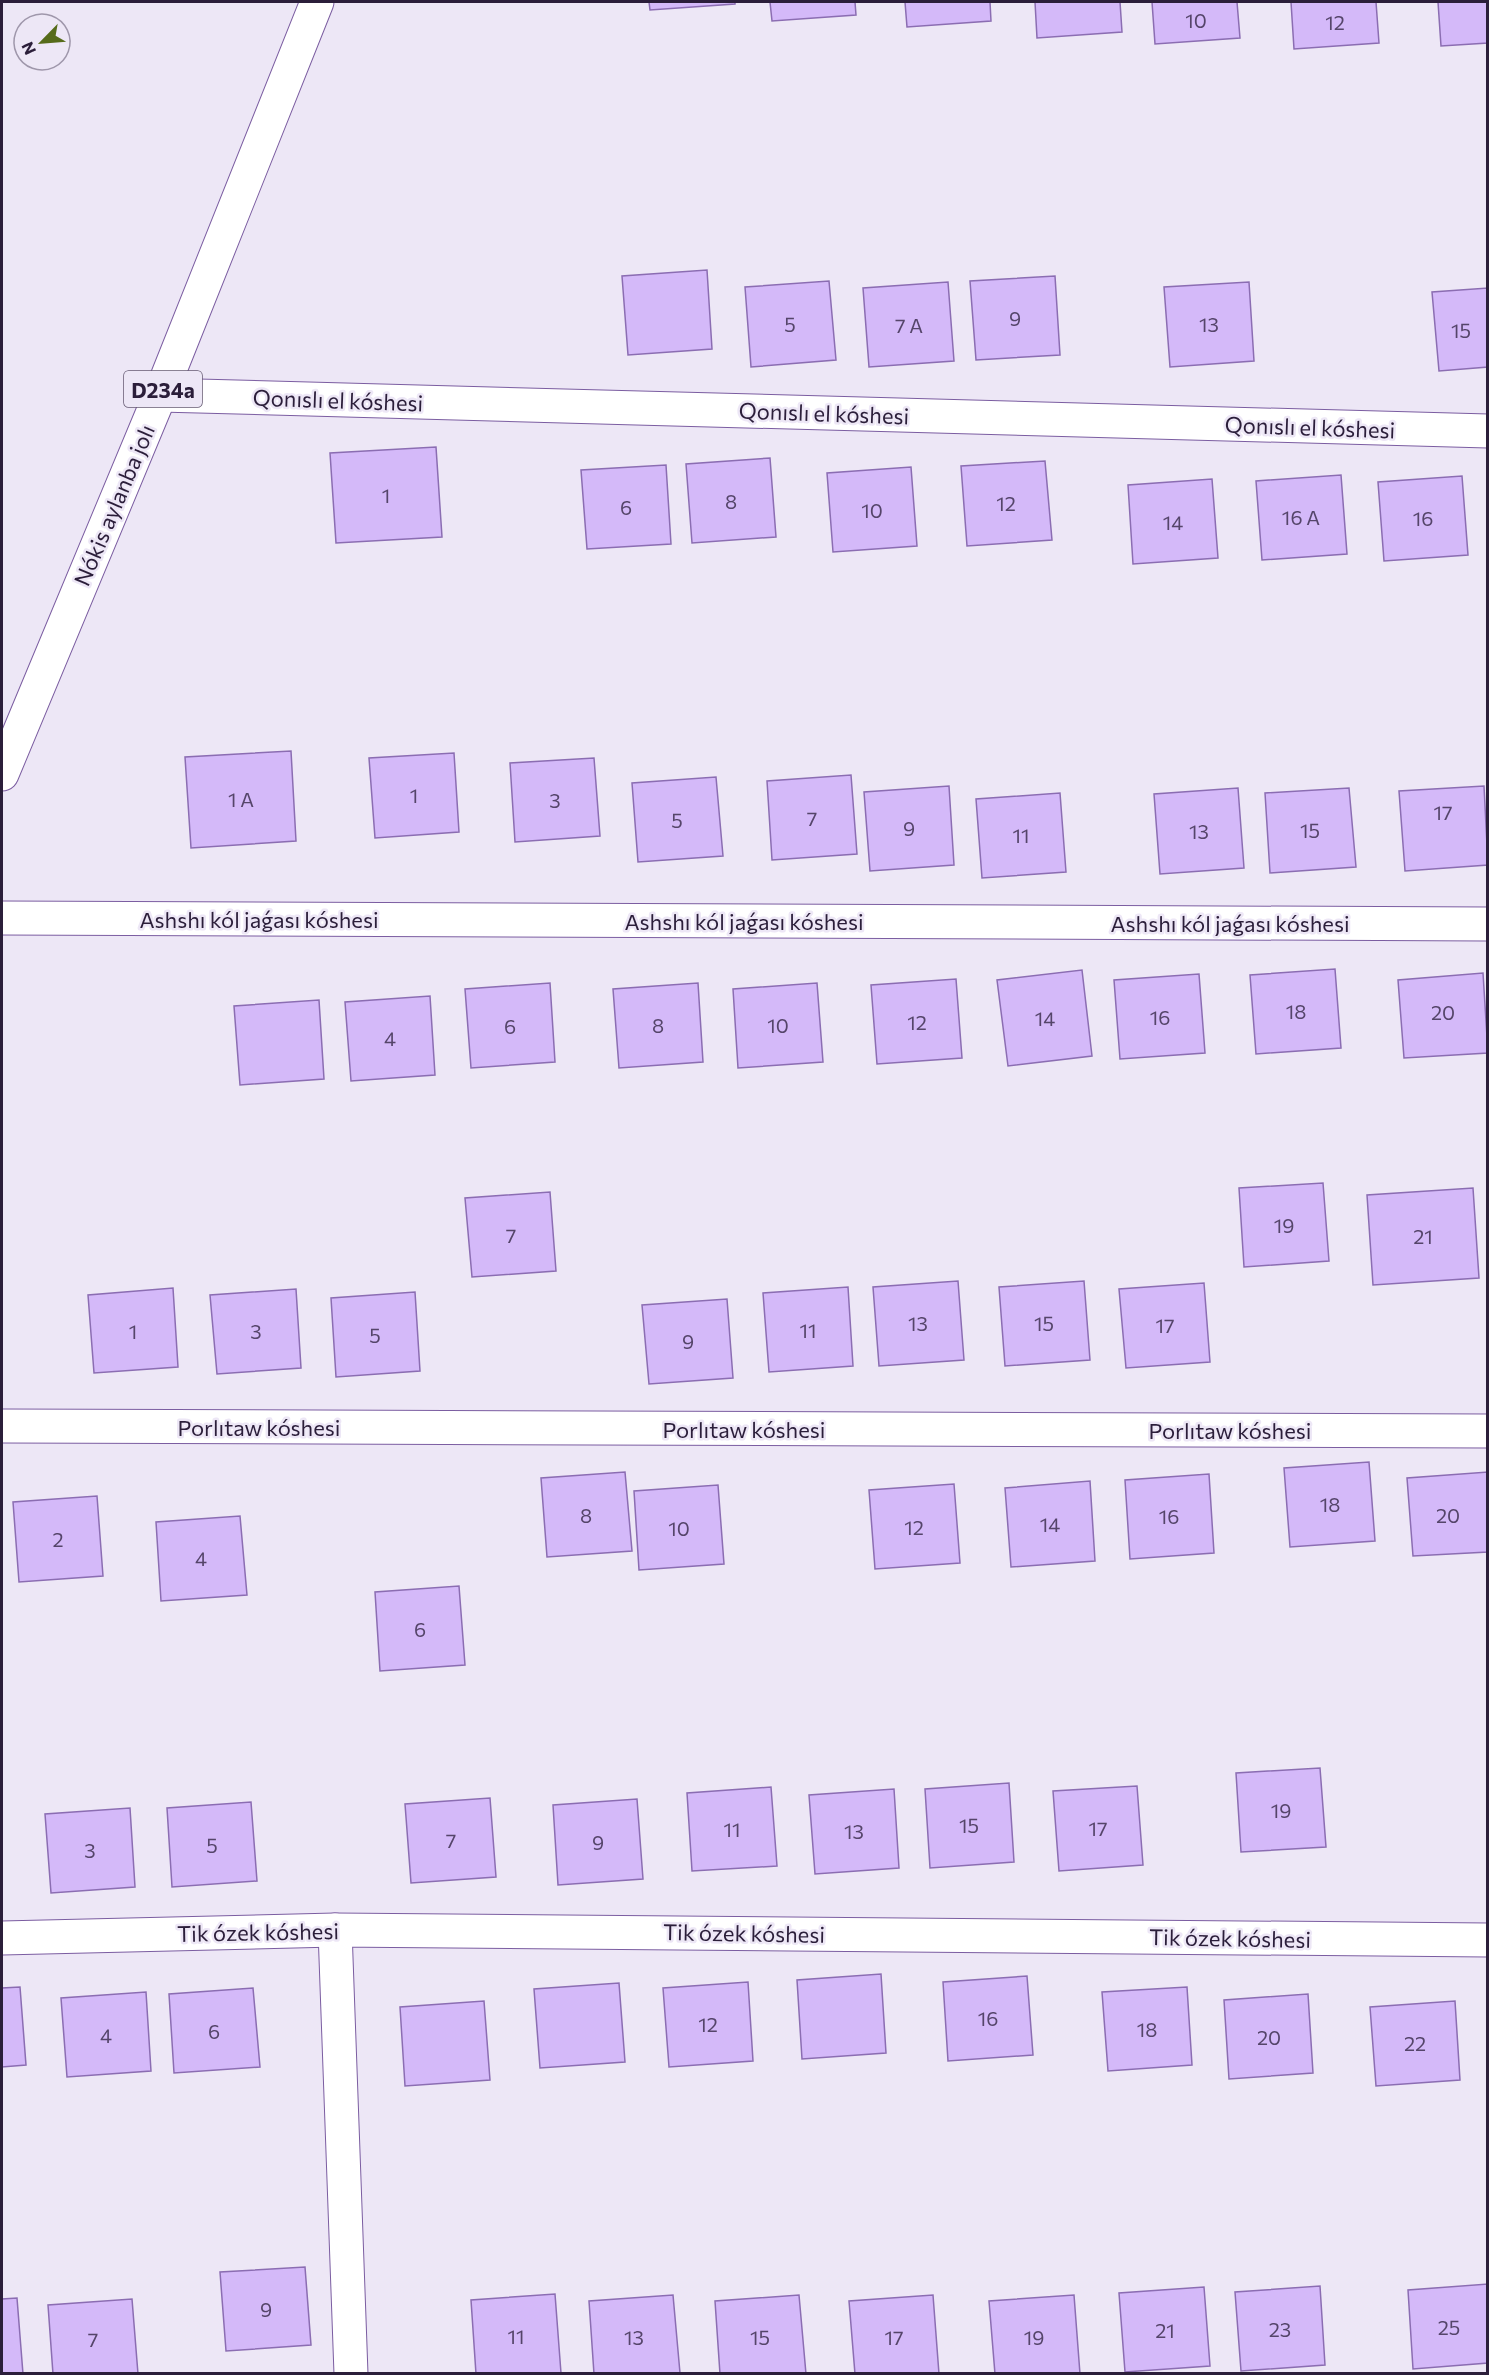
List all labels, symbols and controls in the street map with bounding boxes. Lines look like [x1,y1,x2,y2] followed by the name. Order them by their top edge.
[1185,8,1207,32] house number: 10
[1325,10,1345,34] house number: 12
[12,12,72,72] north arrow
[17,39,39,58] text: N
[1009,306,1021,330] house number: 9
[784,312,796,336] house number: 5
[1199,312,1219,336] house number: 13
[895,313,923,337] house number: 7 А
[1451,318,1471,342] house number: 15
[124,371,202,407] road number: D234a
[252,384,424,416] street label: Qonıslı el kóshesi
[738,397,910,429] street label: Qonıslı el kóshesi
[1224,411,1396,443] street label: Qonıslı el kóshesi
[68,420,160,590] street label: Nókis aylanba jolı
[382,483,390,507] house number: 1
[725,489,737,513] house number: 8
[996,491,1016,515] house number: 12
[620,495,632,519] house number: 6
[861,498,883,522] house number: 10
[1282,505,1320,529] house number: 16 А
[1413,506,1433,530] house number: 16
[1163,510,1183,534] house number: 14
[410,783,418,807] house number: 1
[228,787,254,811] house number: 1 А
[549,788,561,812] house number: 3
[1433,800,1453,824] house number: 17
[807,806,817,830] house number: 7
[671,808,683,832] house number: 5
[903,816,915,840] house number: 9
[1300,818,1320,842] house number: 15
[1189,819,1209,843] house number: 13
[1012,823,1030,847] house number: 11
[139,906,379,933] street label: Ashshı kól jaǵası kóshesi
[624,908,864,935] street label: Ashshı kól jaǵası kóshesi
[1110,910,1350,937] street label: Ashshı kól jaǵası kóshesi
[1286,999,1306,1023] house number: 18
[1431,1000,1455,1024] house number: 20
[1150,1005,1170,1029] house number: 16
[1035,1006,1055,1030] house number: 14
[907,1010,927,1034] house number: 12
[652,1013,664,1037] house number: 8
[767,1013,789,1037] house number: 10
[504,1014,516,1038] house number: 6
[384,1026,396,1050] house number: 4
[1274,1213,1294,1237] house number: 19
[506,1223,516,1247] house number: 7
[1413,1224,1433,1248] house number: 21
[908,1311,928,1335] house number: 13
[1034,1311,1054,1335] house number: 15
[1155,1313,1175,1337] house number: 17
[799,1318,817,1342] house number: 11
[129,1319,137,1343] house number: 1
[250,1319,262,1343] house number: 3
[369,1323,381,1347] house number: 5
[682,1329,694,1353] house number: 9
[178,1414,340,1441] street label: Porlıtaw kóshesi
[663,1416,825,1443] street label: Porlıtaw kóshesi
[1149,1417,1311,1444] street label: Porlıtaw kóshesi
[1320,1492,1340,1516] house number: 18
[580,1503,592,1527] house number: 8
[1436,1503,1460,1527] house number: 20
[1159,1504,1179,1528] house number: 16
[1040,1512,1060,1536] house number: 14
[904,1515,924,1539] house number: 12
[668,1516,690,1540] house number: 10
[52,1527,64,1551] house number: 2
[195,1546,207,1570] house number: 4
[414,1617,426,1641] house number: 6
[1271,1798,1291,1822] house number: 19
[959,1813,979,1837] house number: 15
[1088,1816,1108,1840] house number: 17
[723,1817,741,1841] house number: 11
[844,1819,864,1843] house number: 13
[446,1828,456,1852] house number: 7
[592,1830,604,1854] house number: 9
[206,1833,218,1857] house number: 5
[84,1838,96,1862] house number: 3
[177,1917,339,1947] street label: Tik ózek kóshesi
[663,1918,825,1948] street label: Tik ózek kóshesi
[1149,1923,1311,1953] street label: Tik ózek kóshesi
[978,2006,998,2030] house number: 16
[698,2012,718,2036] house number: 12
[1137,2017,1157,2041] house number: 18
[208,2019,220,2043] house number: 6
[100,2023,112,2047] house number: 4
[1257,2025,1281,2049] house number: 20
[1404,2031,1426,2055] house number: 22
[260,2297,272,2321] house number: 9
[1438,2315,1460,2339] house number: 25
[1269,2317,1291,2341] house number: 23
[1155,2318,1175,2342] house number: 21
[507,2324,525,2348] house number: 11
[624,2325,644,2349] house number: 13
[750,2325,770,2349] house number: 15
[884,2325,904,2349] house number: 17
[1024,2325,1044,2349] house number: 19
[88,2327,98,2351] house number: 7

